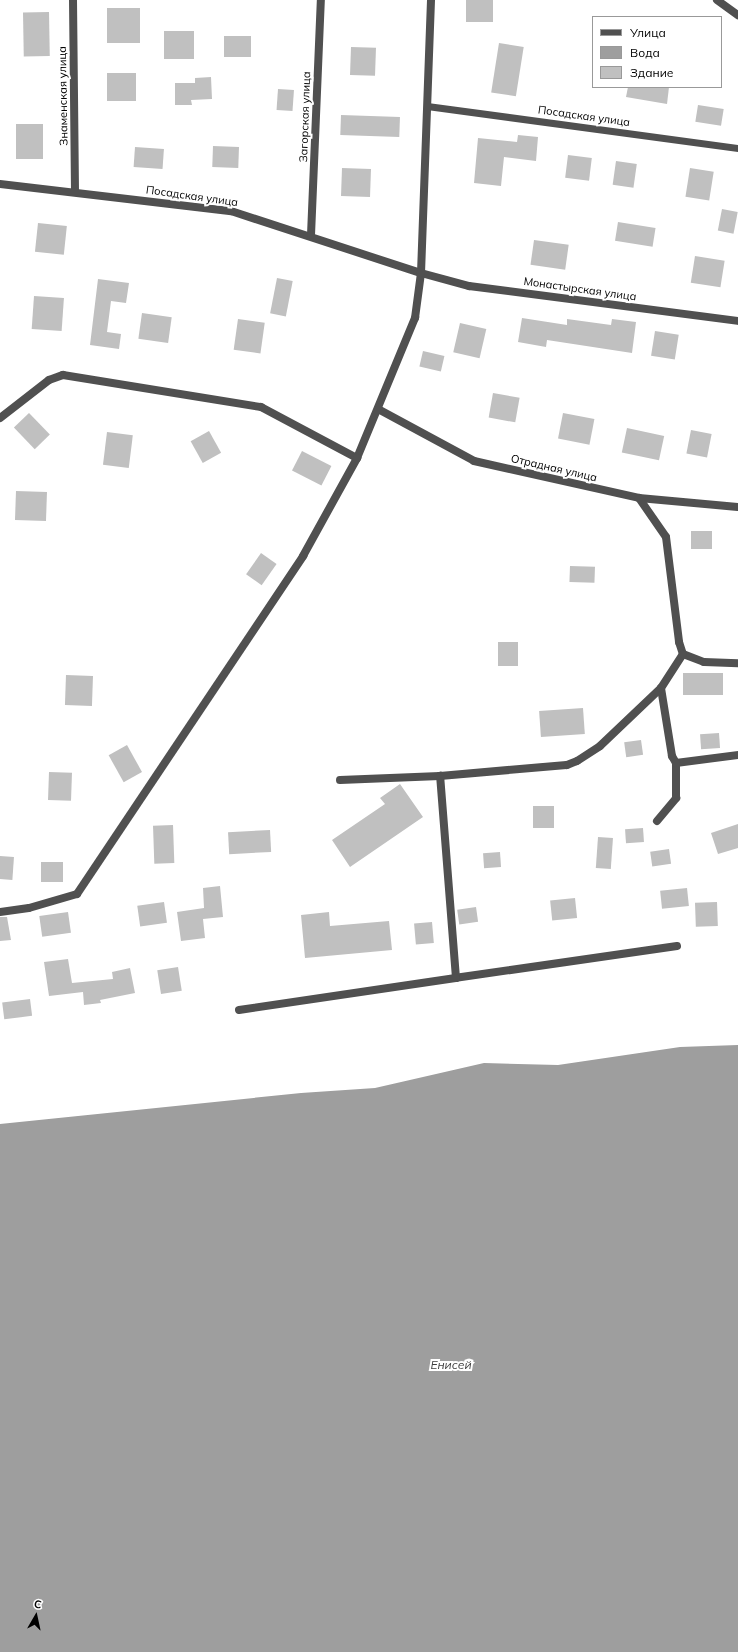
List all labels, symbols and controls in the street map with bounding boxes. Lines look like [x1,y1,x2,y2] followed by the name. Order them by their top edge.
[592,16,722,88] legend
[630,25,666,40] text: Улица
[630,45,660,60] text: Вода
[56,46,70,146] street label: Знаменская улица
[630,65,673,80] text: Здание
[297,71,313,163] street label: Загорская улица
[537,103,631,129] street label: Посадская улица
[145,183,239,209] street label: Посадская улица
[523,275,637,303] street label: Монастырская улица
[510,452,598,484] street label: Отрадная улица
[430,1358,472,1372] water label: Енисей
[16,1596,56,1636] north arrow
[33,1597,43,1612] text: С

